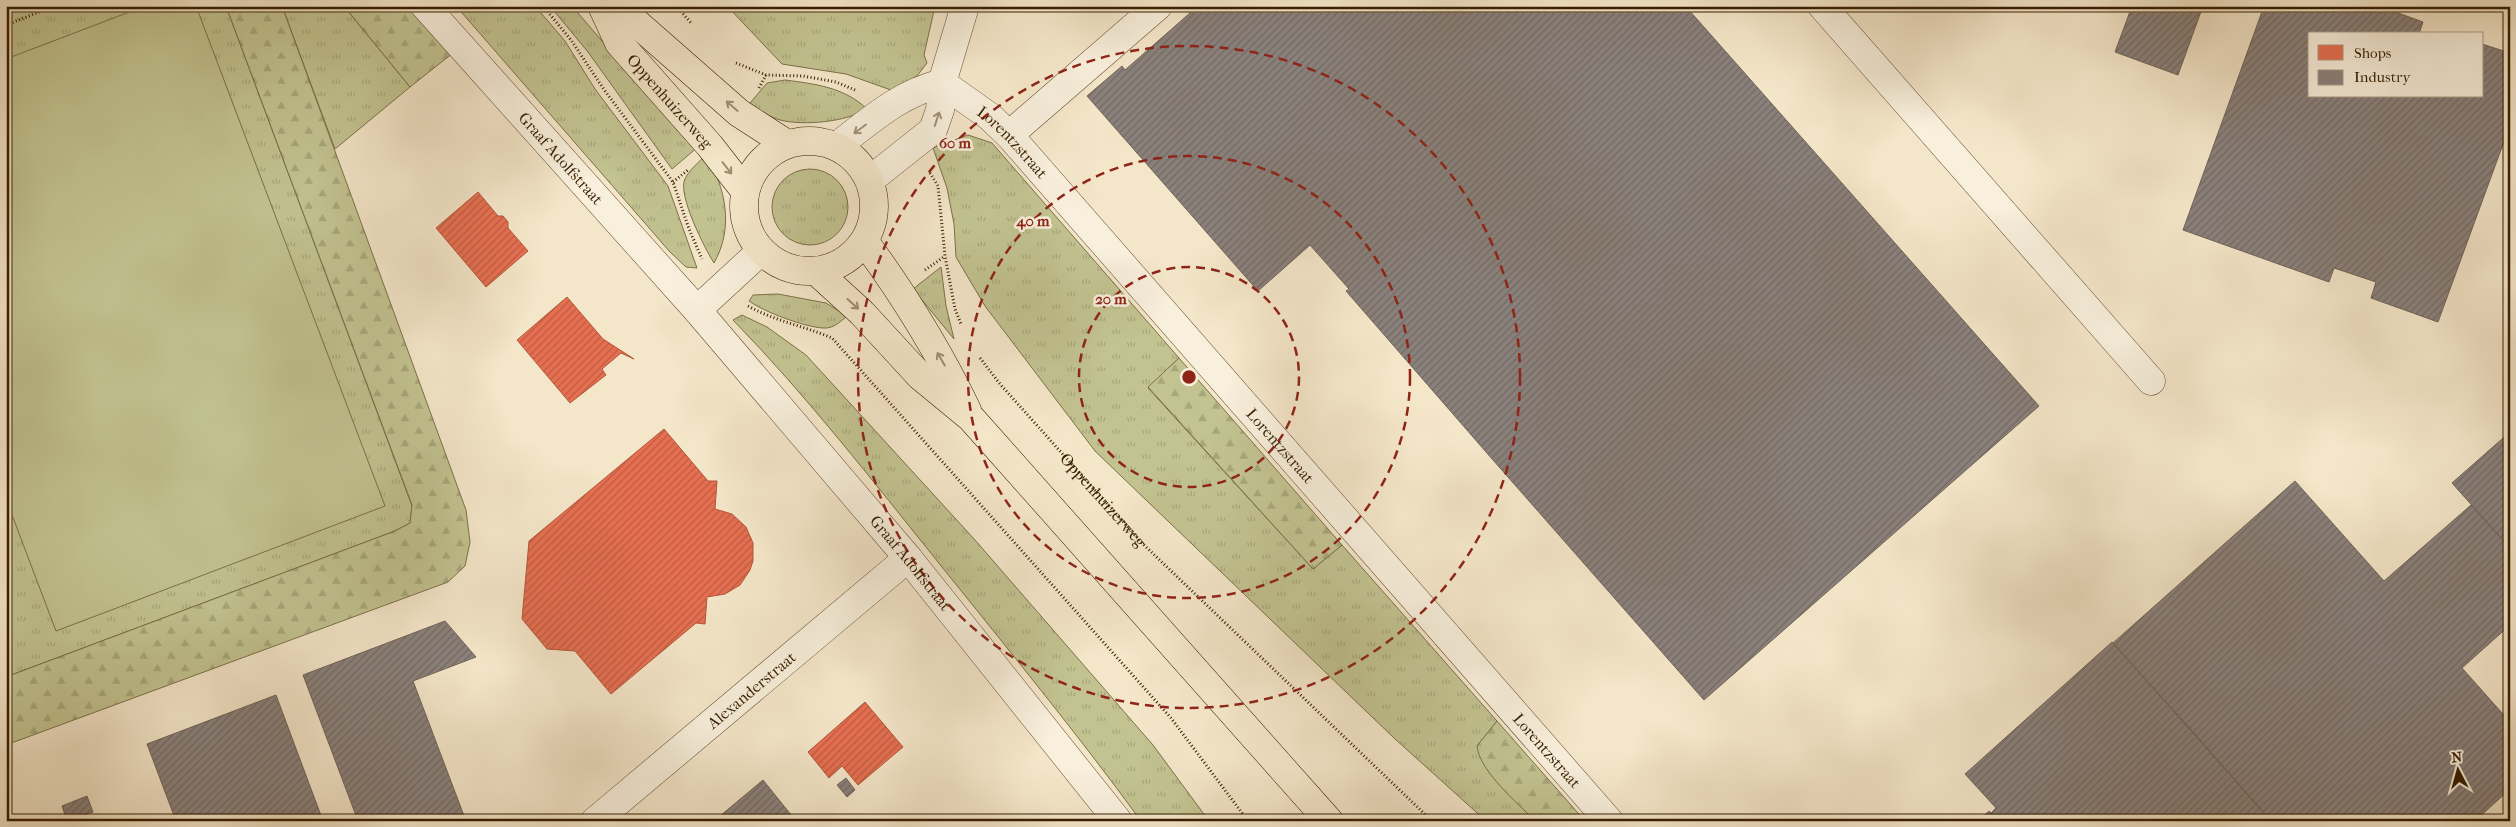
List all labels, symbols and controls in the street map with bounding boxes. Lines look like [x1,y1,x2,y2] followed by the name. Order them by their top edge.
[2308,32,2484,98] legend
[2354,44,2392,62] text: Shops
[623,50,717,153] street label: Oppenhuizerweg
[2354,68,2411,86] text: Industry
[726,101,739,112] one-way arrow
[974,102,1052,183] street label: Lorentzstraat
[514,108,607,209] street label: Graaf Adolfstraat
[933,112,942,127] one-way arrow
[854,123,867,134] one-way arrow
[939,134,972,152] text: 60 m
[722,161,733,174] one-way arrow
[1016,212,1050,230] text: 40 m
[1095,290,1127,308] text: 20 m
[847,298,860,310] one-way arrow
[936,352,946,366] one-way arrow
[1180,368,1198,386] centre of rings
[1242,404,1318,487] street label: Lorentzstraat
[1056,449,1150,551] street label: Oppenhuizerweg
[866,512,955,615] street label: Graaf Adolfstraat
[703,647,800,733] street label: Alexanderstraat
[1509,709,1585,792] street label: Lorentzstraat
[2434,744,2484,794] north arrow
[2451,749,2463,767] text: N

